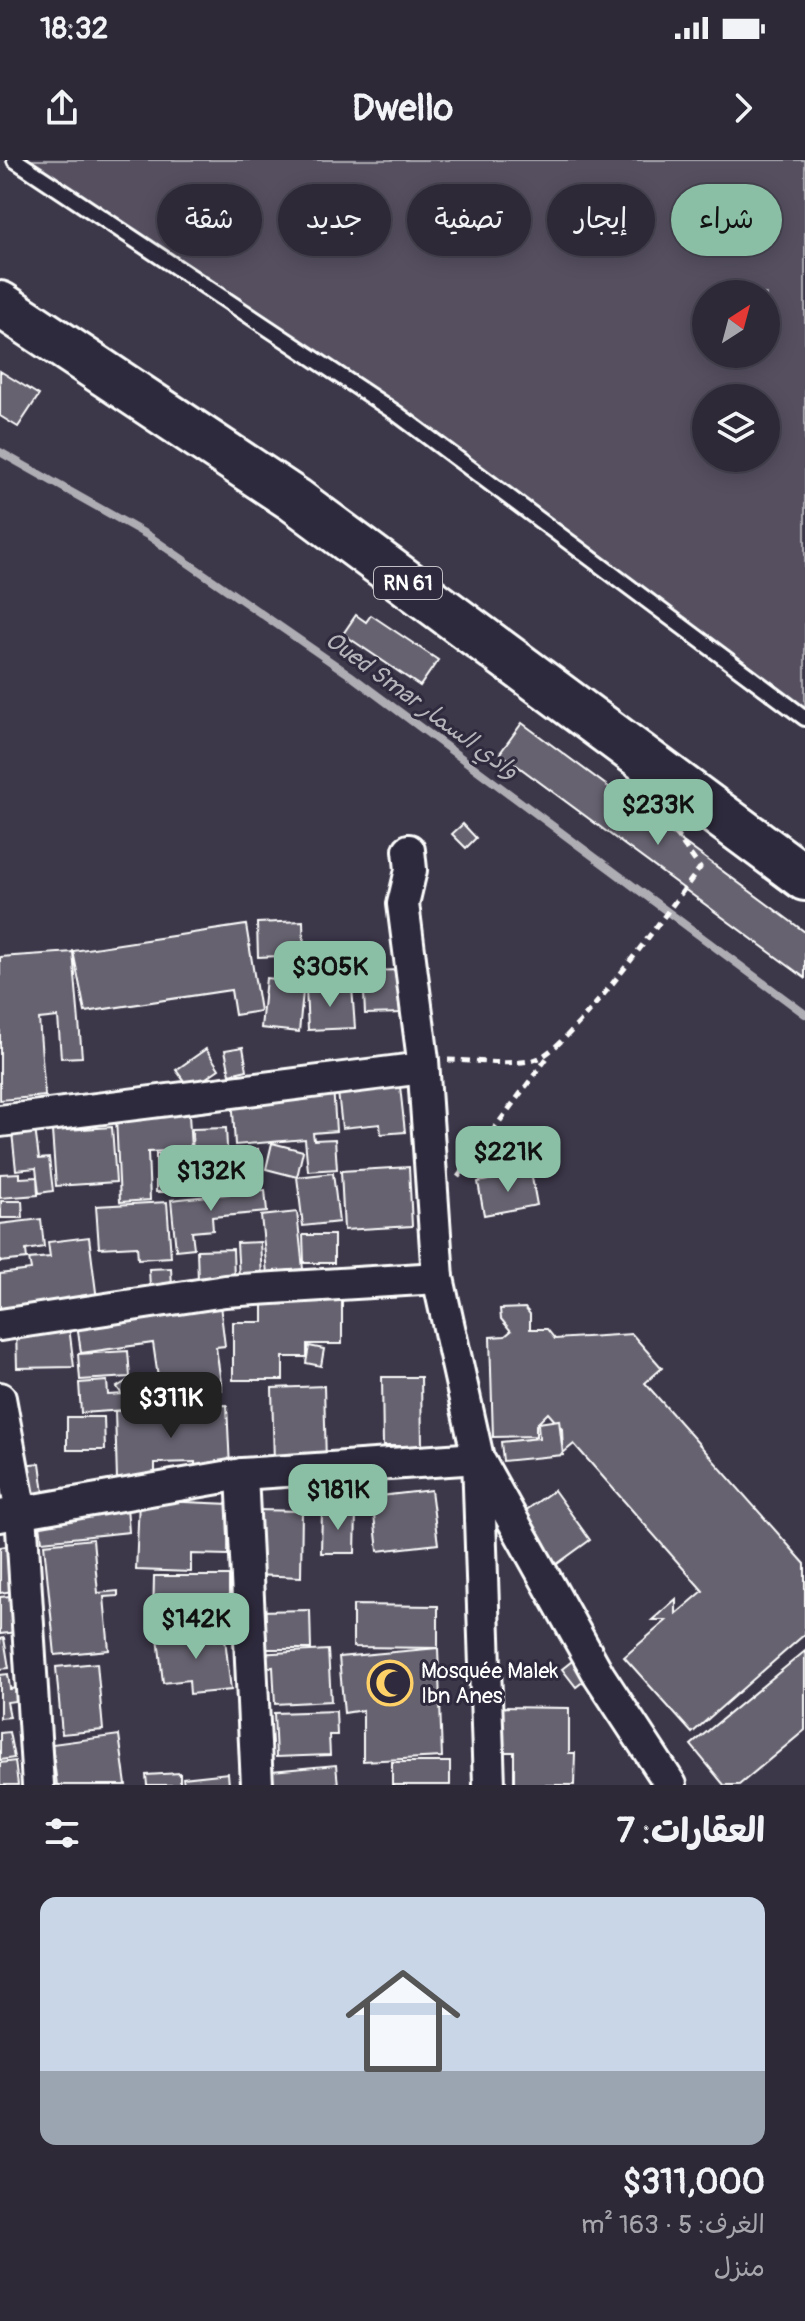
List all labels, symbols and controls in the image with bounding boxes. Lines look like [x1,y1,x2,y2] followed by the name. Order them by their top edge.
[40,10,108,47] text: 18:32
[40,86,84,130] icon: share
[352,86,453,131] text: Dwello
[721,86,765,130] icon: forward
[157,184,262,256] chip: شقة
[278,184,391,256] chip: جديد
[407,184,531,256] chip: تصفية
[547,184,655,256] chip: إيجار
[671,184,782,256] chip: شراء
[692,280,780,368] north arrow
[692,280,780,472] map controls
[692,384,780,472] button: layers
[374,567,442,599] road number: RN 61
[318,625,524,787] water label: Oued Smar وادي السمار
[602,779,714,847] pin: $233K
[622,789,694,821] text: $233K
[274,941,386,1009] pin: $305K
[292,951,368,983] text: $305K
[452,1126,564,1194] pin: $221K
[473,1136,543,1168] text: $221K
[155,1145,267,1213] pin: $132K
[177,1155,245,1187] text: $132K
[115,1372,227,1440] pin: $311K
[139,1382,203,1414] text: $311K
[282,1464,394,1532] pin: $181K
[306,1474,370,1506] text: $181K
[140,1593,252,1661] pin: $142K
[161,1603,231,1635] text: $142K
[421,1657,559,1710] place label: Mosquée Malek Ibn Anes
[366,1659,414,1707] mosque icon: Mosquée Malek Ibn Anes
[617,1810,765,1853] text: العقارات: 7
[40,1811,84,1855] icon: filters
[331,1949,475,2093] icon: home
[623,2161,765,2204] text: $311,000
[581,2209,765,2241] text: الغرف: 5 · 163 m²
[714,2252,765,2284] text: منزل

